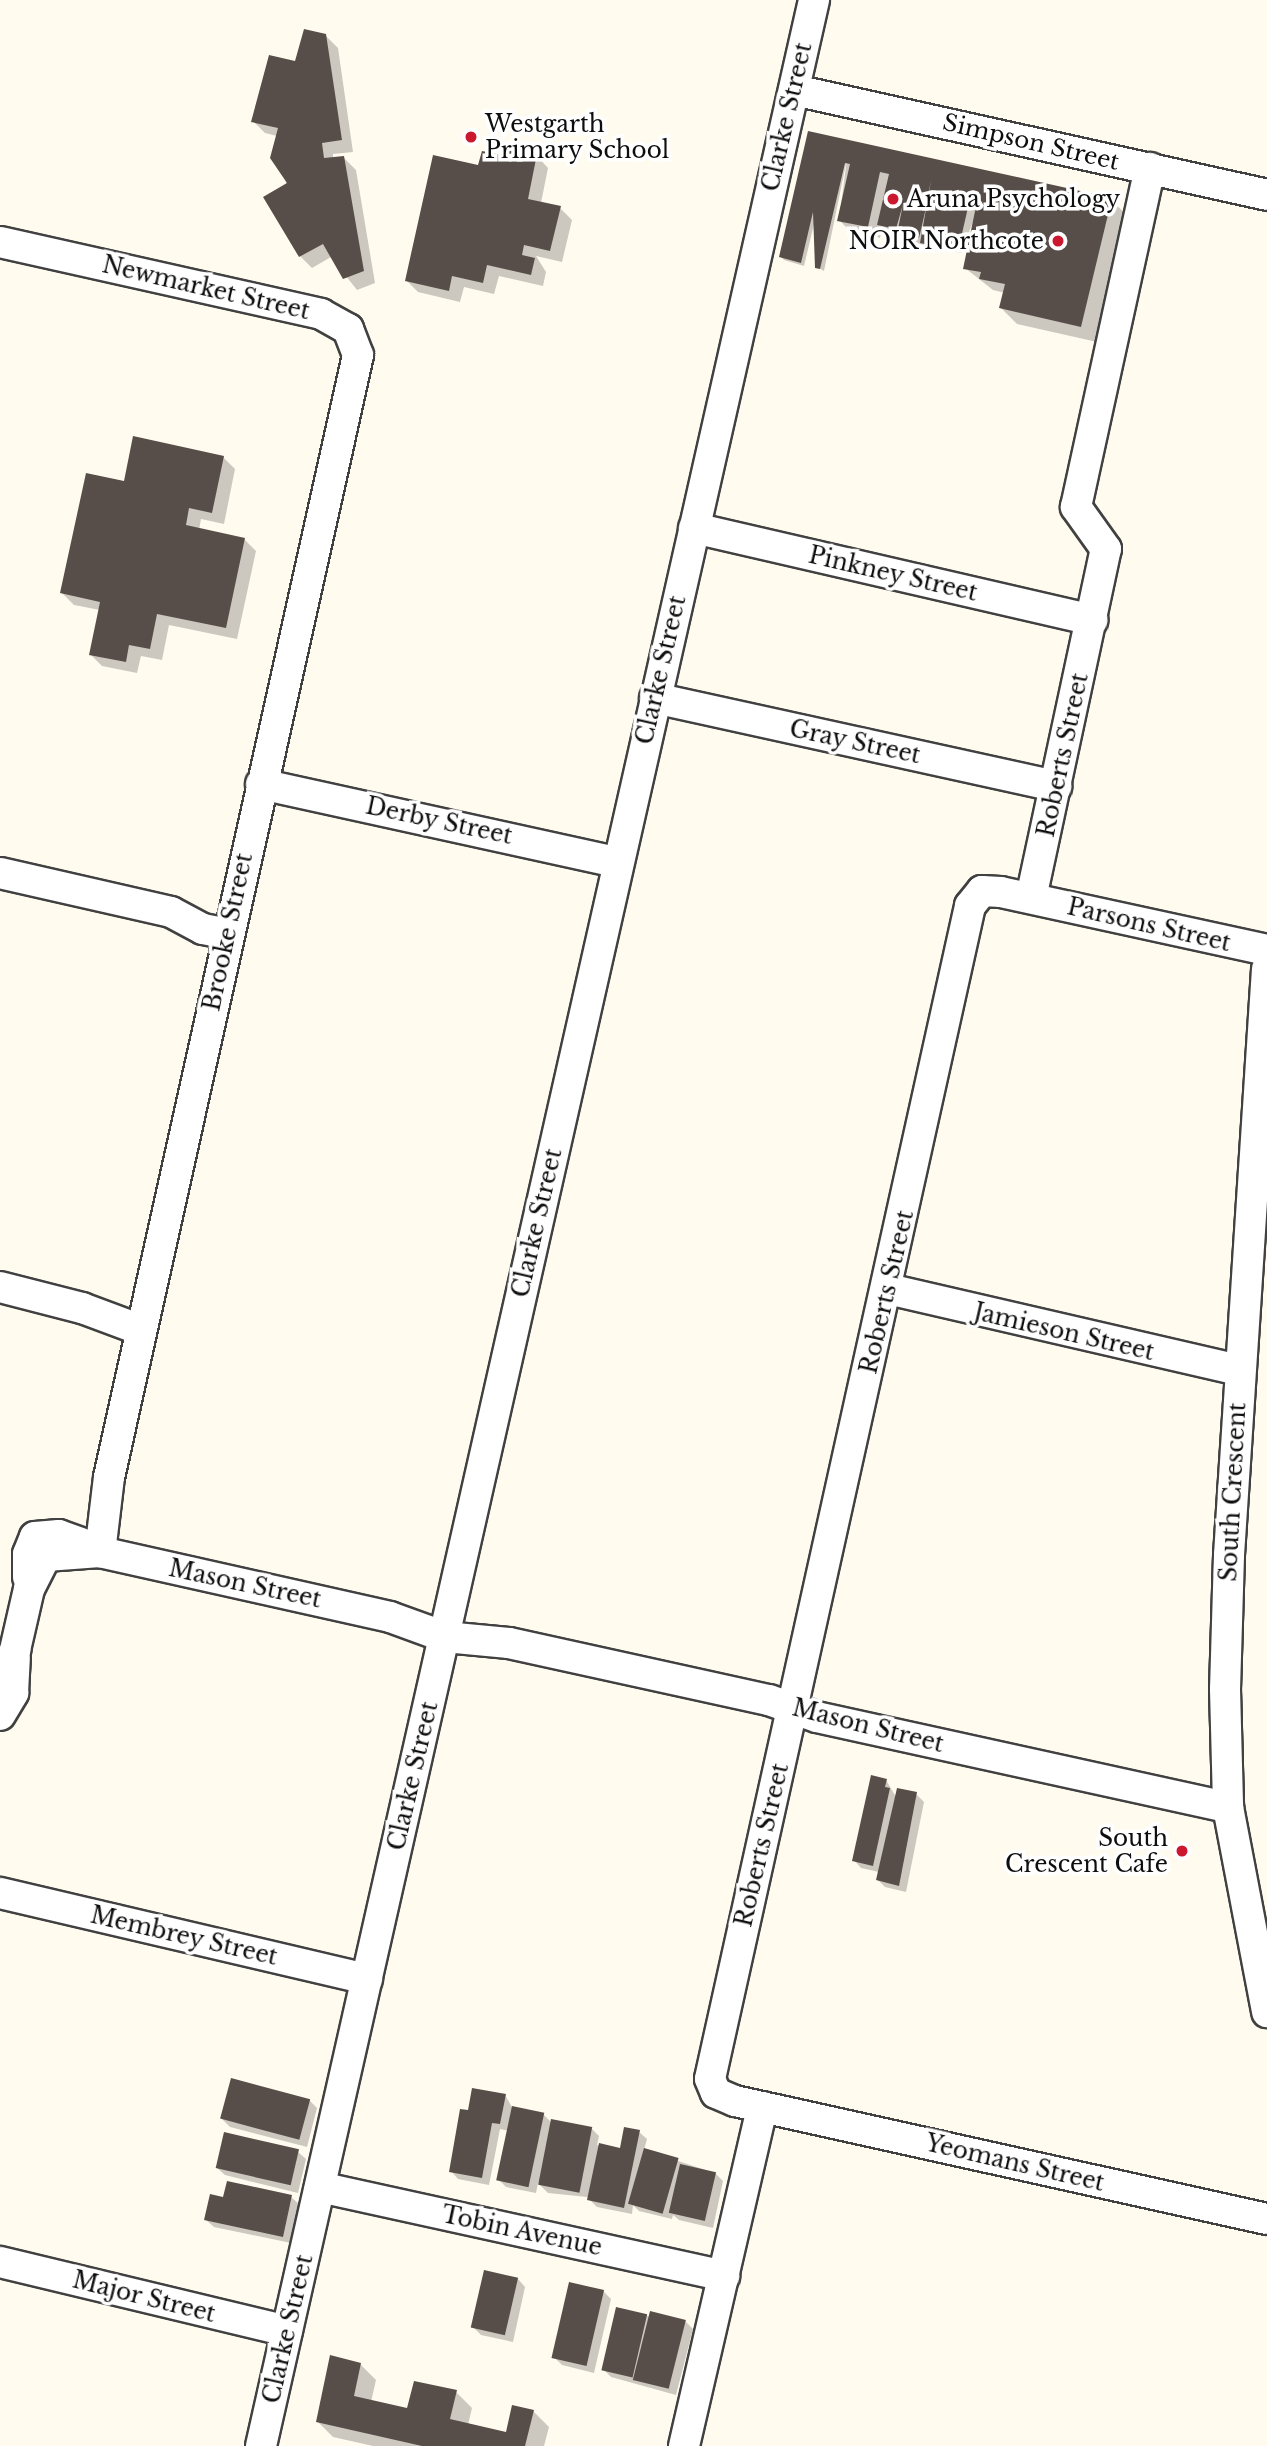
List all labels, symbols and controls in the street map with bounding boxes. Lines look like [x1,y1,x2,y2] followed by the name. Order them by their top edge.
[756,40,818,194] street label: Clarke Street
[940,108,1122,176] street label: Simpson Street
[485,110,670,164] place label: Westgarth Primary School
[463,129,479,145] marker: Westgarth Primary School
[907,185,1120,213] place label: Aruna Psychology
[885,191,901,207] marker: Aruna Psychology
[848,227,1044,255] place label: NOIR Northcote
[1050,233,1066,249] marker: NOIR Northcote
[100,251,312,325] street label: Newmarket Street
[806,541,980,607] street label: Pinkney Street
[630,593,692,747] street label: Clarke Street
[1032,670,1094,840] street label: Roberts Street
[787,715,923,769] street label: Gray Street
[363,792,515,850] street label: Derby Street
[198,851,258,1013] street label: Brooke Street
[1065,893,1233,957] street label: Parsons Street
[506,1146,568,1300] street label: Clarke Street
[855,1208,919,1376] street label: Roberts Street
[971,1298,1157,1366] street label: Jamieson Street
[1215,1402,1251,1582] street label: South Crescent
[166,1554,324,1614] street label: Mason Street
[789,1694,947,1758] street label: Mason Street
[382,1699,444,1853] street label: Clarke Street
[730,1761,794,1929] street label: Roberts Street
[1005,1824,1168,1878] place label: South Crescent Cafe
[1174,1843,1190,1859] marker: South Crescent Cafe
[88,1901,280,1971] street label: Membrey Street
[923,2129,1107,2197] street label: Yeomans Street
[439,2200,605,2262] street label: Tobin Avenue
[257,2252,319,2406] street label: Clarke Street
[70,2266,218,2328] street label: Major Street

